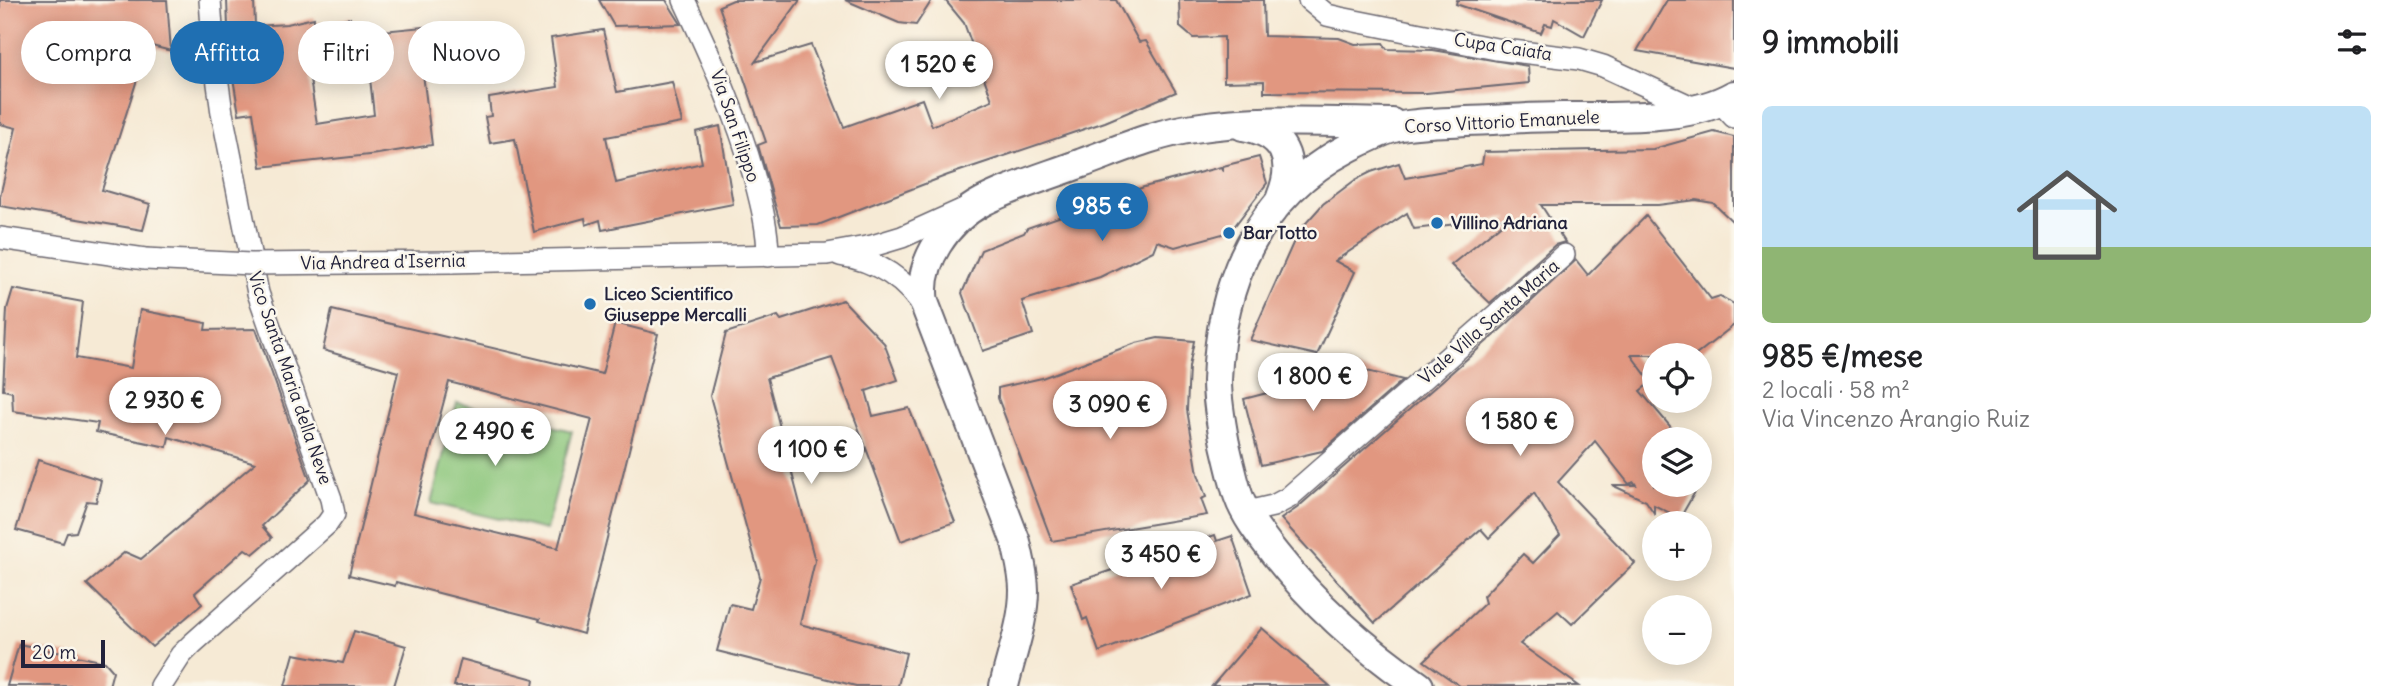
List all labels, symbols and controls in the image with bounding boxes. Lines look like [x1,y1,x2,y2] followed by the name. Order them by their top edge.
[21,21,156,84] chip: Compra
[170,21,284,84] chip: Affitta
[298,21,394,84] chip: Filtri
[408,21,525,84] chip: Nuovo
[1762,23,1899,61] text: 9 immobili
[2333,23,2371,61] icon: filters
[1452,27,1554,66] street label: Cupa Caiafa
[874,42,1004,101] pin: 1 520 €
[901,49,977,78] text: 1 520 €
[705,66,766,185] street label: Via San Filippo
[1404,105,1600,138] street label: Corso Vittorio Emanuele
[2004,152,2130,278] icon: home
[1053,184,1151,243] pin: 985 €
[1072,191,1132,220] text: 985 €
[1451,211,1568,234] place label: Villino Adriana
[1429,215,1445,231] marker: Villino Adriana
[1243,221,1317,244] place label: Bar Totto
[1221,225,1237,241] marker: Bar Totto
[300,249,466,274] street label: Via Andrea d'Isernia
[1414,254,1564,389] street label: Viale Villa Santa Maria
[243,268,338,487] street label: Vico Santa Maria della Neve
[604,282,747,326] place label: Liceo Scientifico Giuseppe Mercalli
[582,296,598,312] marker: Liceo Scientifico Giuseppe Mercalli
[1762,337,1923,375] text: 985 €/mese
[1642,343,1712,665] map controls
[1642,343,1712,413] button: locate
[1248,354,1378,413] pin: 1 800 €
[1274,361,1352,390] text: 1 800 €
[1762,375,1910,404] text: 2 locali · 58 m²
[100,378,230,437] pin: 2 930 €
[1045,382,1175,441] pin: 3 090 €
[125,385,205,414] text: 2 930 €
[1069,389,1151,418] text: 3 090 €
[1455,398,1585,458] pin: 1 580 €
[1762,404,2030,433] text: Via Vincenzo Arangio Ruiz
[1482,406,1558,435] text: 1 580 €
[430,408,560,468] pin: 2 490 €
[455,416,535,445] text: 2 490 €
[746,426,876,486] pin: 1 100 €
[1642,427,1712,497] button: layers
[774,434,848,463] text: 1 100 €
[1642,511,1712,581] button: +
[1096,532,1226,591] pin: 3 450 €
[1121,539,1201,568] text: 3 450 €
[1642,595,1712,665] button: −
[21,637,105,669] scale bar
[32,640,76,664] text: 20 m

